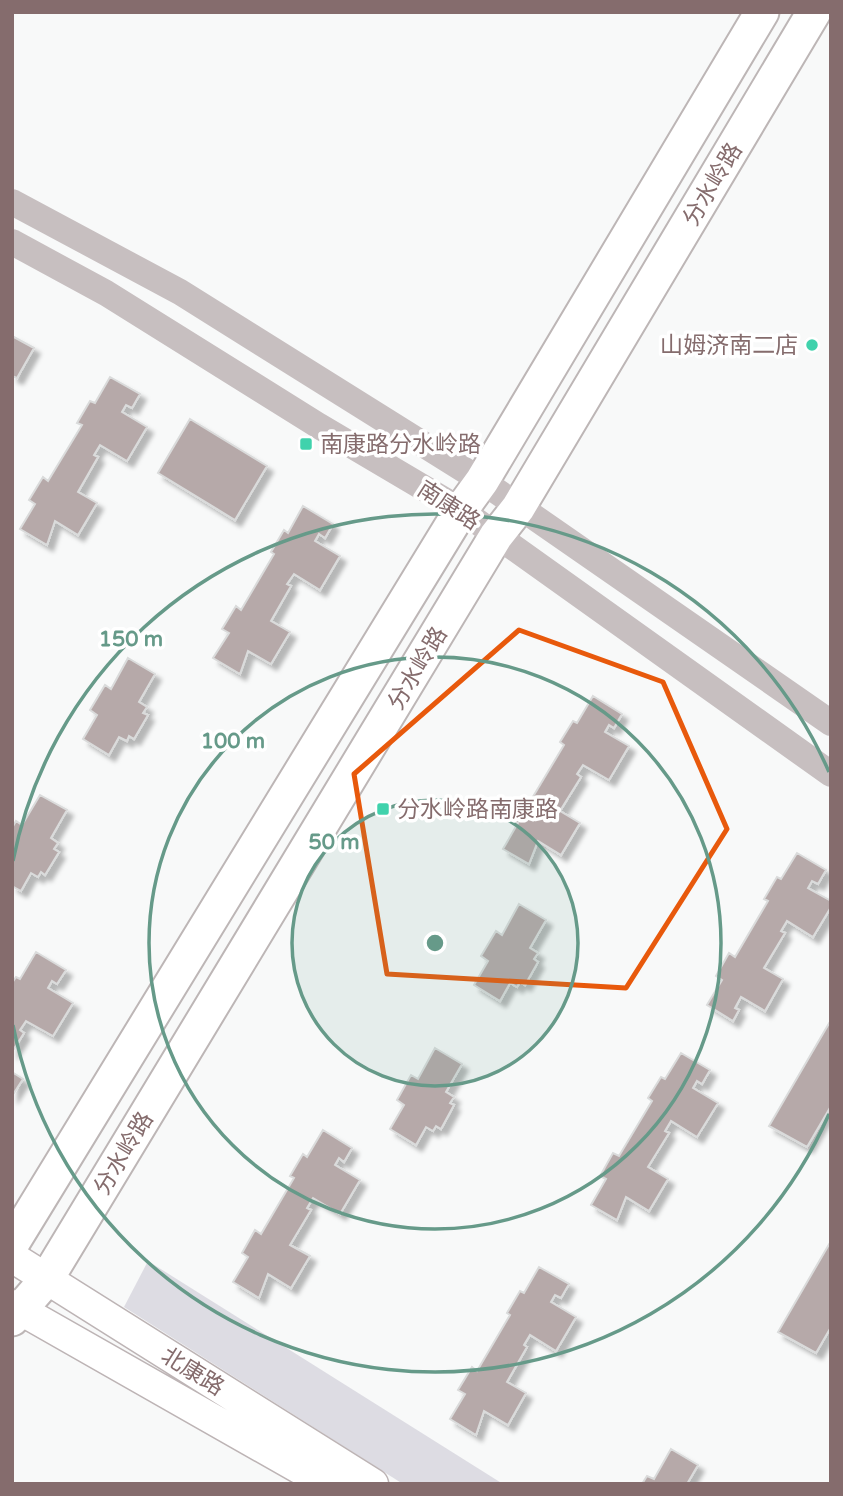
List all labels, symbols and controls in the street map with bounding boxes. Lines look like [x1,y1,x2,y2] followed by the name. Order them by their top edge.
[677,138,749,231] street label: 分水岭路
[660,332,798,360] place label: 山姆济南二店
[804,337,820,353] marker: 山姆济南二店
[320,431,481,459] place label: 南康路分水岭路
[298,436,314,452] marker: 南康路分水岭路
[412,475,485,536] street label: 南康路
[382,622,454,715] street label: 分水岭路
[99,627,163,652] text: 150 m
[201,729,265,754] text: 100 m
[397,796,558,824] place label: 分水岭路南康路
[375,801,391,817] marker: 分水岭路南康路
[308,830,360,855] text: 50 m
[423,931,447,955] centre of rings
[88,1107,160,1200] street label: 分水岭路
[156,1342,229,1402] street label: 北康路

